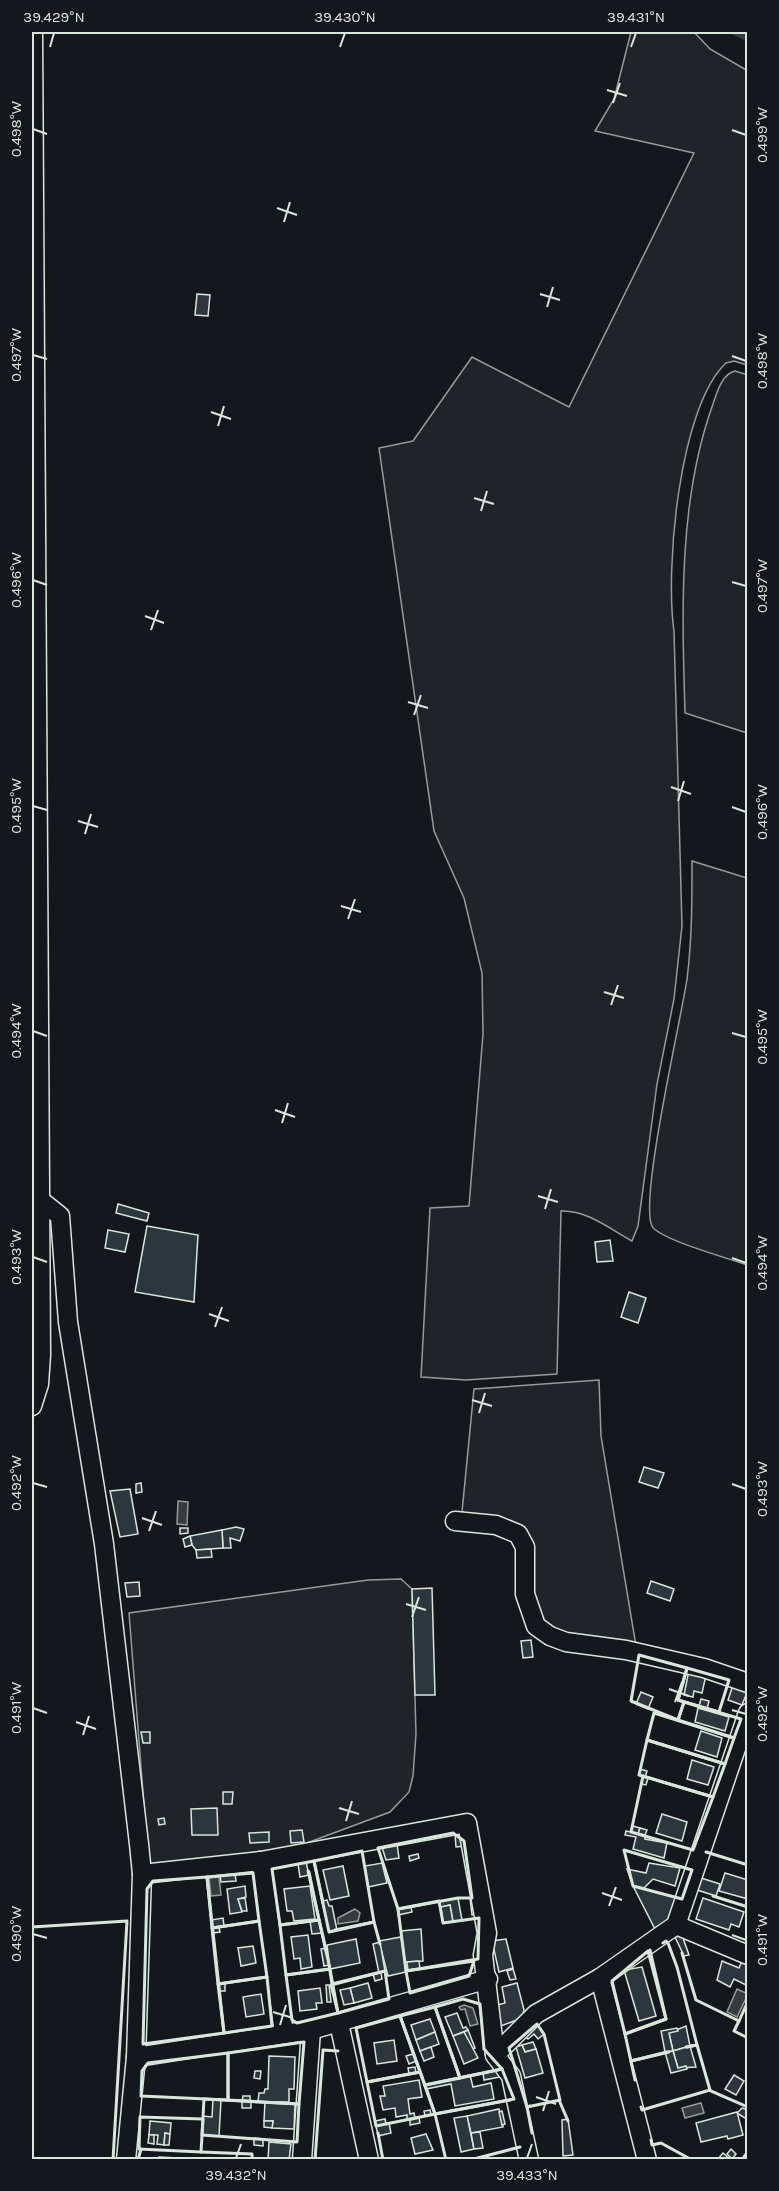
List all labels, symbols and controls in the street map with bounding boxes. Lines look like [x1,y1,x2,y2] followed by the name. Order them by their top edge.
[23,8,85,26] text: 39.429°N
[314,8,376,26] text: 39.430°N
[607,8,665,26] text: 39.431°N
[7,100,25,157] text: 0.498°W
[753,106,771,163] text: 0.499°W
[7,327,25,382] text: 0.497°W
[753,332,771,389] text: 0.498°W
[7,552,25,608] text: 0.496°W
[753,558,771,613] text: 0.497°W
[7,778,25,834] text: 0.495°W
[753,784,771,840] text: 0.496°W
[7,1003,25,1059] text: 0.494°W
[753,1009,771,1065] text: 0.495°W
[7,1228,25,1285] text: 0.493°W
[753,1235,771,1291] text: 0.494°W
[7,1454,25,1511] text: 0.492°W
[753,1460,771,1517] text: 0.493°W
[7,1681,25,1734] text: 0.491°W
[753,1685,771,1742] text: 0.492°W
[7,1905,25,1962] text: 0.490°W
[753,1913,771,1966] text: 0.491°W
[205,2166,267,2184] text: 39.432°N
[496,2166,558,2184] text: 39.433°N

